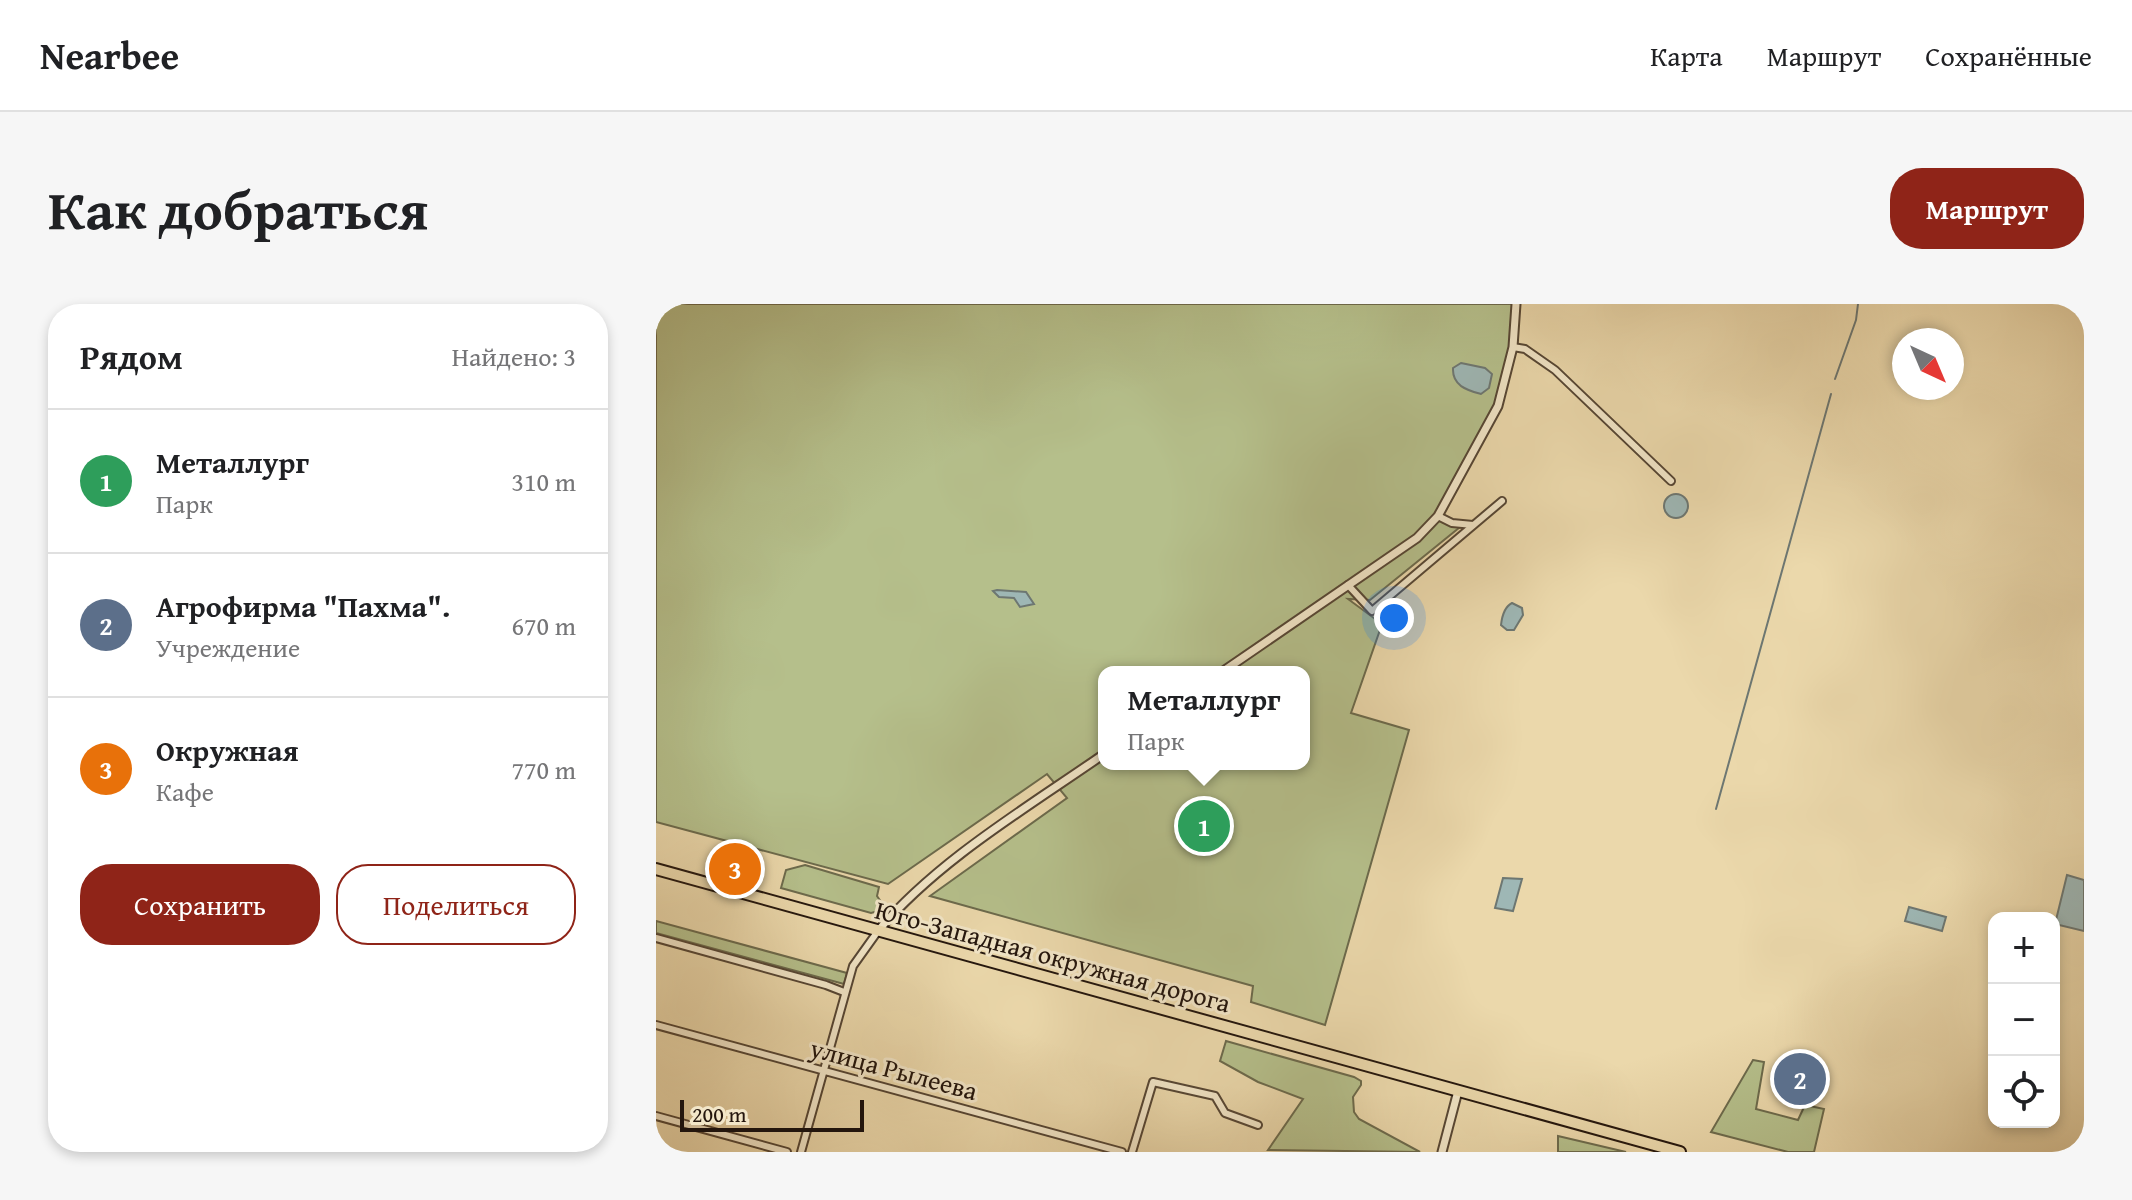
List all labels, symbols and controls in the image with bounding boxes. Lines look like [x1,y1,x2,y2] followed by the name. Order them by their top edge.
[40,27,179,83] text: Nearbee
[1650,35,1723,76] text: Карта
[1767,35,1881,76] text: Маршрут
[1925,35,2092,76] text: Сохранённые
[48,167,428,250] text: Как добраться
[1890,168,2084,249] button: Маршрут
[1892,328,1964,400] north arrow
[80,332,183,381] text: Рядом
[452,337,576,376] text: Найдено: 3
[156,440,309,484] text: Металлург
[99,462,113,501] text: 1
[511,462,576,501] text: 310 m
[156,484,213,523] text: Парк
[156,584,450,628] text: Агрофирма "Пахма".
[1374,598,1414,638] your location
[99,606,113,645] text: 2
[511,606,576,645] text: 670 m
[156,628,300,667] text: Учреждение
[1098,666,1310,770] popup
[1128,677,1280,721] text: Металлург
[1128,721,1184,760] text: Парк
[156,728,299,772] text: Окружная
[99,750,113,789] text: 3
[511,750,576,789] text: 770 m
[156,772,214,811] text: Кафе
[1178,796,1230,856] pin: 1
[709,839,761,899] pin: 3
[80,864,320,945] button: Сохранить
[336,864,576,945] button: Поделиться
[871,890,1236,1022] street label: Юго-Западная окружная дорога
[1988,912,2060,1128] map controls
[1988,912,2060,984] button: +
[1988,984,2060,1056] button: −
[805,1028,983,1110] street label: улица Рылеева
[1774,1049,1826,1109] pin: 2
[1988,1056,2060,1128] button: locate
[680,1096,864,1132] scale bar
[692,1098,747,1130] text: 200 m

